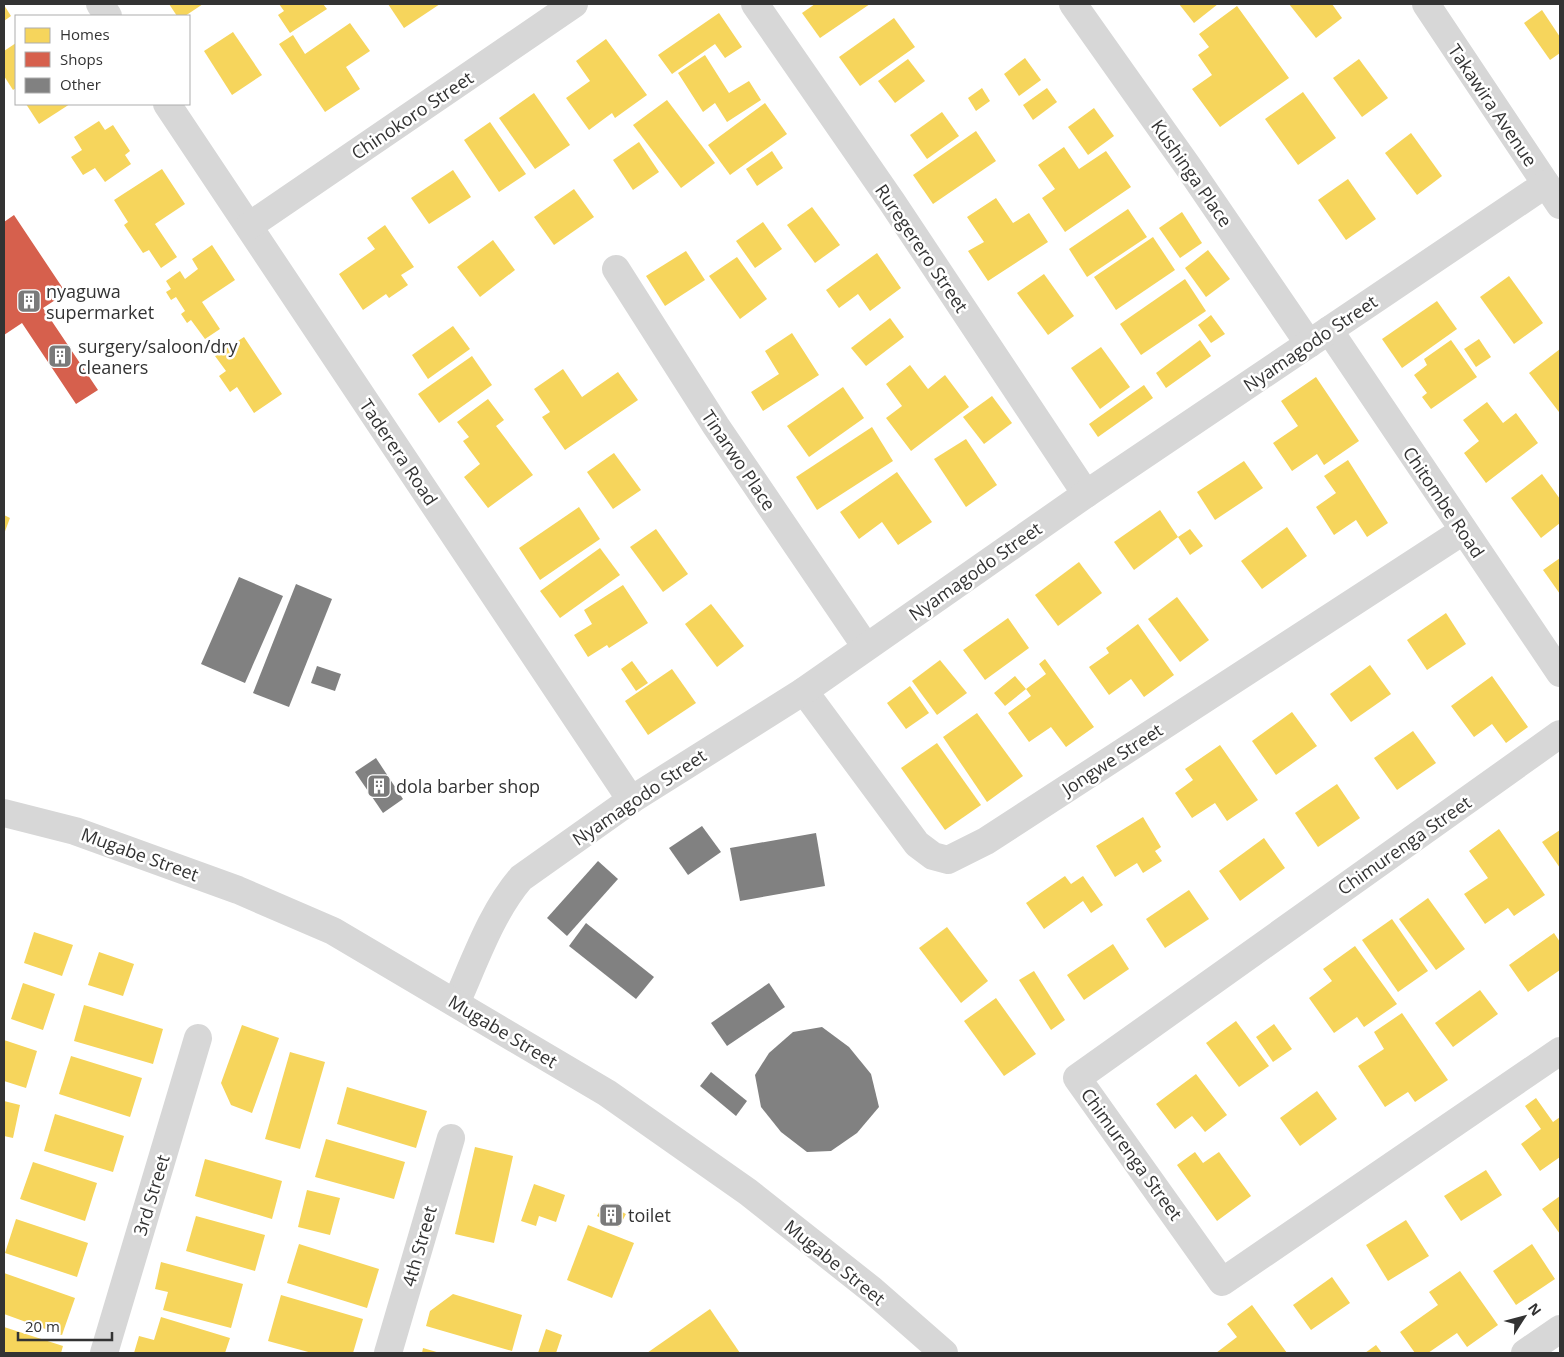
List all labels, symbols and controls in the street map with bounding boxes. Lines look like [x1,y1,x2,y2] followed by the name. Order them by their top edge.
[15,15,190,105] legend
[60,24,110,44] text: Homes
[1443,39,1543,171] street label: Takawira Avenue
[60,49,103,69] text: Shops
[346,65,478,165] street label: Chinokoro Street
[60,74,101,94] text: Other
[1146,115,1238,231] street label: Kushinga Place
[870,179,974,317] street label: Ruregerero Street
[46,279,154,324] place label: nyaguwa supermarket
[16,288,42,314] building icon: nyaguwa supermarket
[1238,289,1382,397] street label: Nyamagodo Street
[78,334,239,379] place label: surgery/saloon/dry cleaners
[47,343,73,369] building icon: surgery/saloon/dry cleaners
[355,394,443,510] street label: Taderera Road
[697,405,781,515] street label: Tinarwo Place
[1398,442,1490,562] street label: Chitombe Road
[904,516,1046,626] street label: Nyamagodo Street
[1055,717,1167,802] street label: Jongwe Street
[567,743,711,851] street label: Nyamagodo Street
[366,773,392,799] building icon: dola barber shop
[396,774,540,798] place label: dola barber shop
[1332,790,1476,900] street label: Chimurenga Street
[78,822,202,886] street label: Mugabe Street
[444,989,562,1073] street label: Mugabe Street
[1076,1083,1188,1225] street label: Chimurenga Street
[127,1152,175,1238] street label: 3rd Street
[598,1202,624,1228] building icon: toilet
[396,1203,442,1289] street label: 4th Street
[628,1203,671,1227] place label: toilet
[780,1214,890,1310] street label: Mugabe Street
[1499,1292,1549,1342] north arrow
[1524,1299,1546,1319] text: N
[18,1310,111,1342] scale bar
[25,1316,60,1336] text: 20 m

